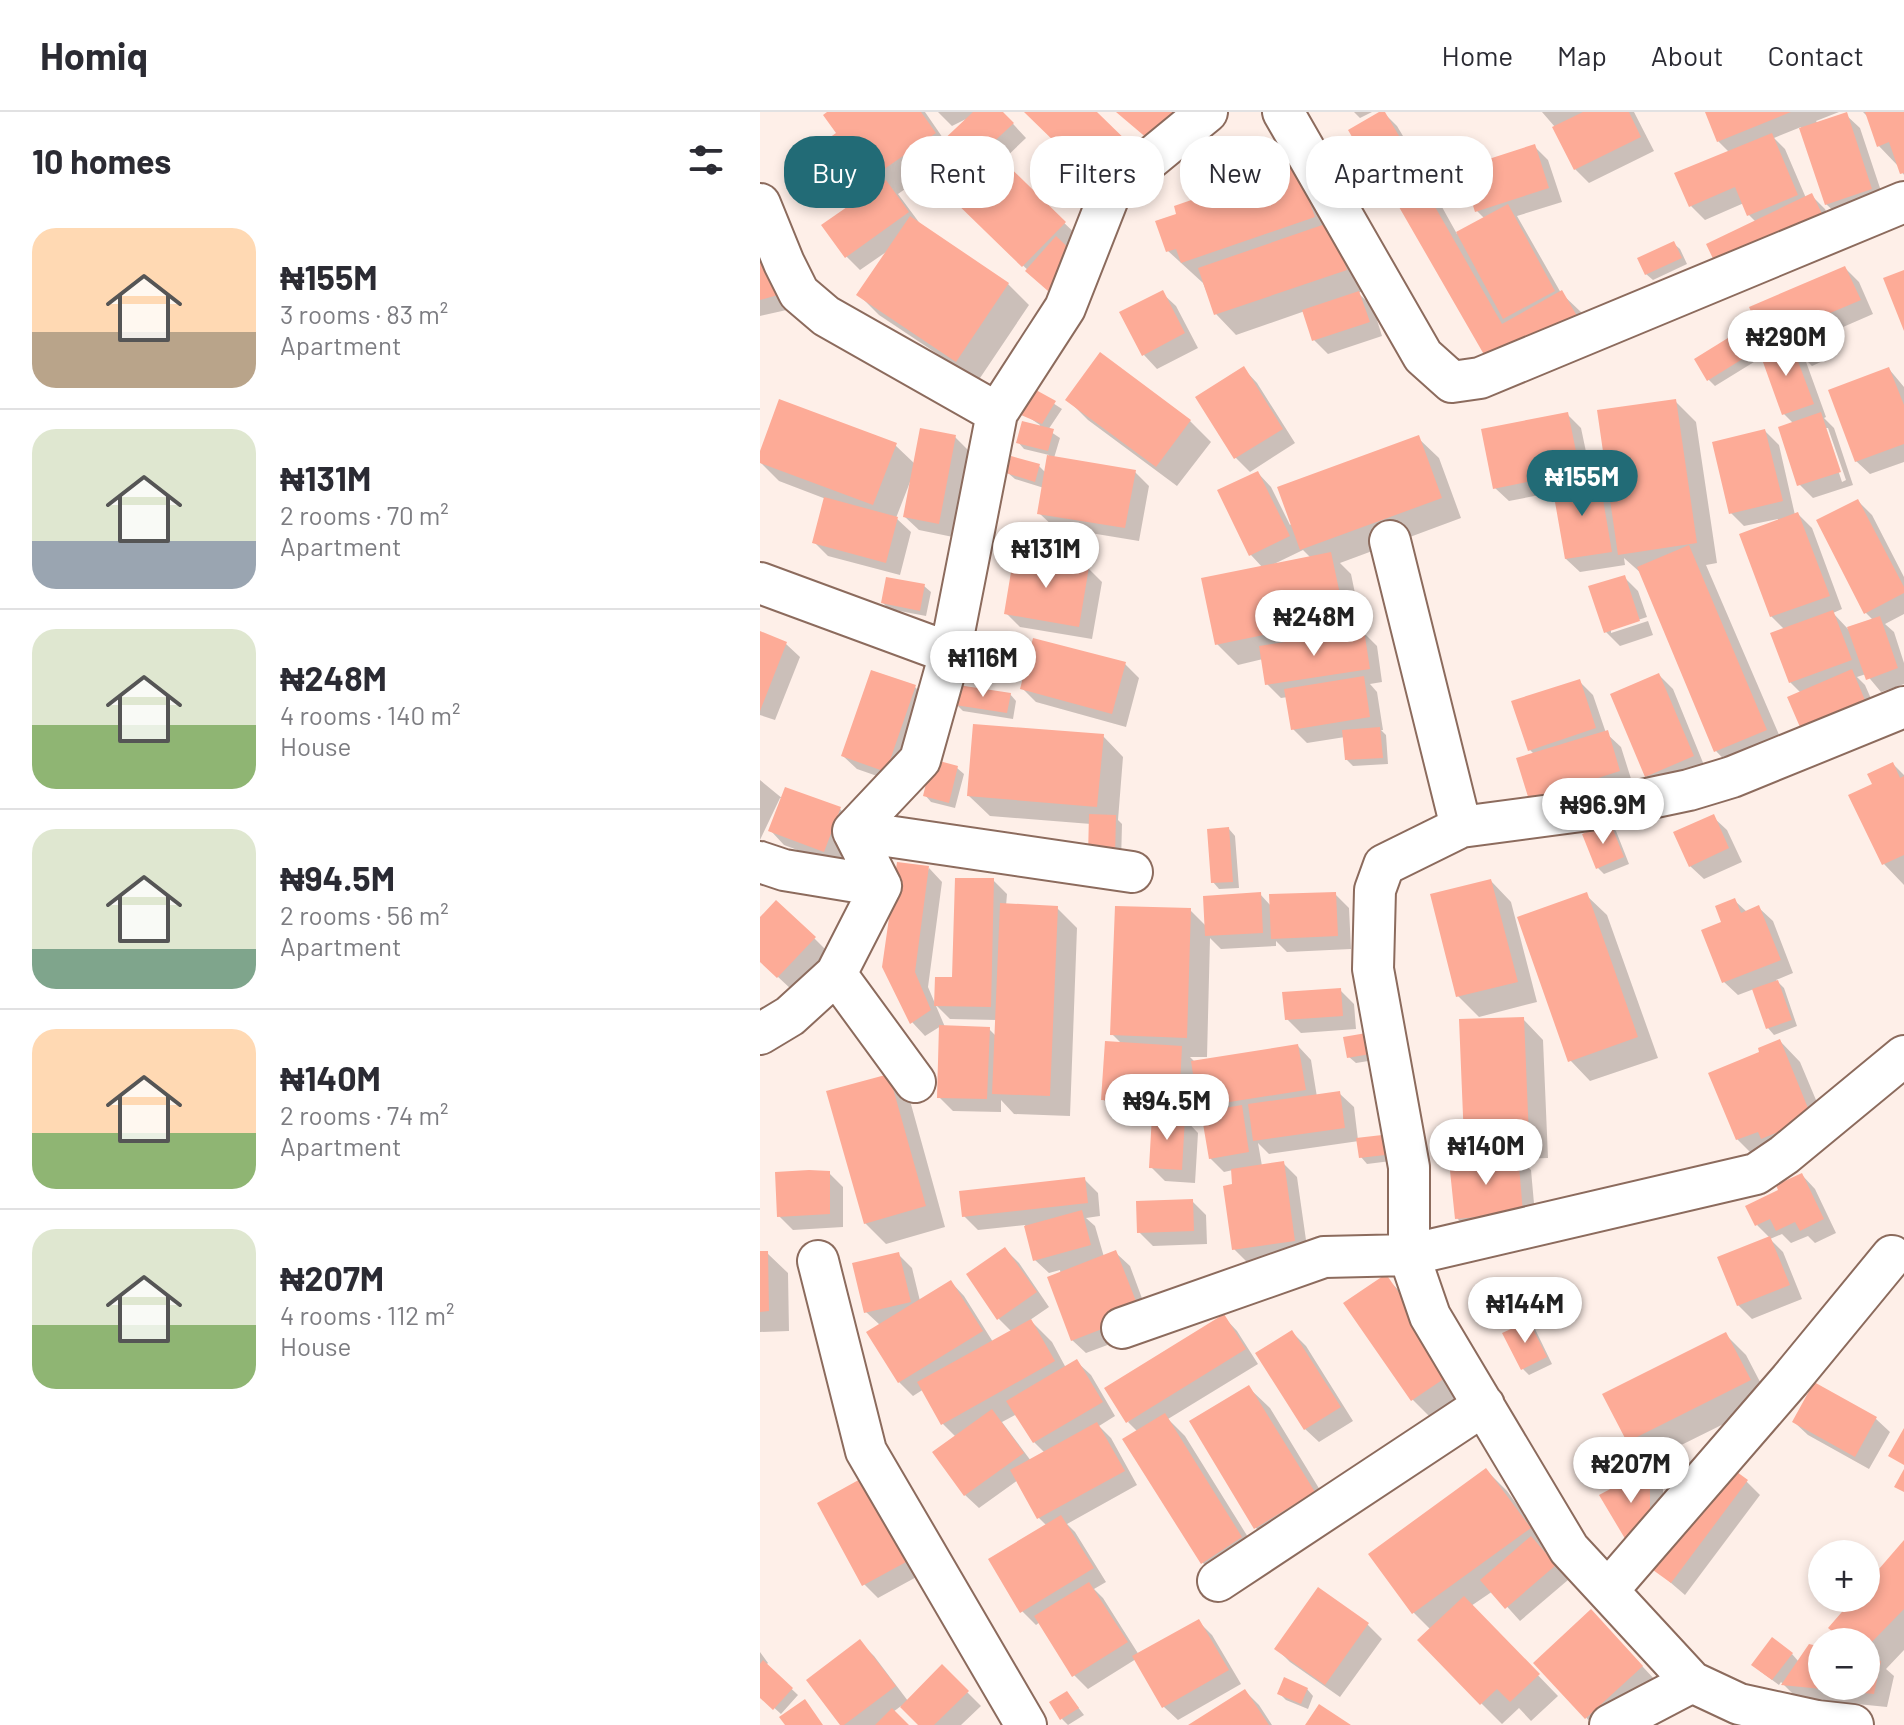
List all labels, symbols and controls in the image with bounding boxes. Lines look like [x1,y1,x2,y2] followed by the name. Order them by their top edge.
[40,32,148,78] text: Homiq
[1442,38,1513,72] text: Home
[1557,38,1607,72] text: Map
[1651,38,1723,72] text: About
[1767,38,1864,72] text: Contact
[784,136,885,208] chip: Buy
[901,136,1014,208] chip: Rent
[1030,136,1164,208] chip: Filters
[1180,136,1290,208] chip: New
[1306,136,1493,208] chip: Apartment
[684,138,728,182] icon: filters
[32,140,171,181] text: 10 homes
[280,256,378,297] text: ₦155M
[96,260,192,356] icon: home
[280,298,448,329] text: 3 rooms · 83 m²
[1730,310,1842,378] pin: ₦290M
[1746,320,1826,351] text: ₦290M
[280,329,401,360] text: Apartment
[1526,450,1638,518] pin: ₦155M
[280,457,371,498] text: ₦131M
[1545,460,1619,491] text: ₦155M
[96,461,192,557] icon: home
[280,499,449,530] text: 2 rooms · 70 m²
[990,522,1102,590] pin: ₦131M
[280,530,401,561] text: Apartment
[1011,532,1081,563] text: ₦131M
[1258,590,1370,658] pin: ₦248M
[1273,600,1355,631] text: ₦248M
[927,631,1039,699] pin: ₦116M
[948,641,1018,672] text: ₦116M
[280,657,387,698] text: ₦248M
[96,661,192,757] icon: home
[280,699,460,730] text: 4 rooms · 140 m²
[280,730,351,761] text: House
[1538,778,1668,846] pin: ₦96.9M
[1560,788,1646,819] text: ₦96.9M
[280,857,395,898] text: ₦94.5M
[96,861,192,957] icon: home
[280,899,449,930] text: 2 rooms · 56 m²
[280,930,401,961] text: Apartment
[280,1057,381,1098] text: ₦140M
[96,1061,192,1157] icon: home
[1102,1074,1232,1142] pin: ₦94.5M
[1123,1084,1211,1115] text: ₦94.5M
[280,1099,448,1130] text: 2 rooms · 74 m²
[1430,1119,1542,1187] pin: ₦140M
[1447,1129,1525,1160] text: ₦140M
[280,1130,401,1161] text: Apartment
[280,1257,384,1298] text: ₦207M
[96,1261,192,1357] icon: home
[1469,1277,1581,1345] pin: ₦144M
[1486,1287,1564,1318] text: ₦144M
[280,1299,454,1330] text: 4 rooms · 112 m²
[280,1330,351,1361] text: House
[1575,1437,1687,1505] pin: ₦207M
[1591,1447,1671,1478] text: ₦207M
[1808,1540,1880,1700] map controls
[1808,1540,1880,1612] button: +
[1808,1628,1880,1700] button: −

